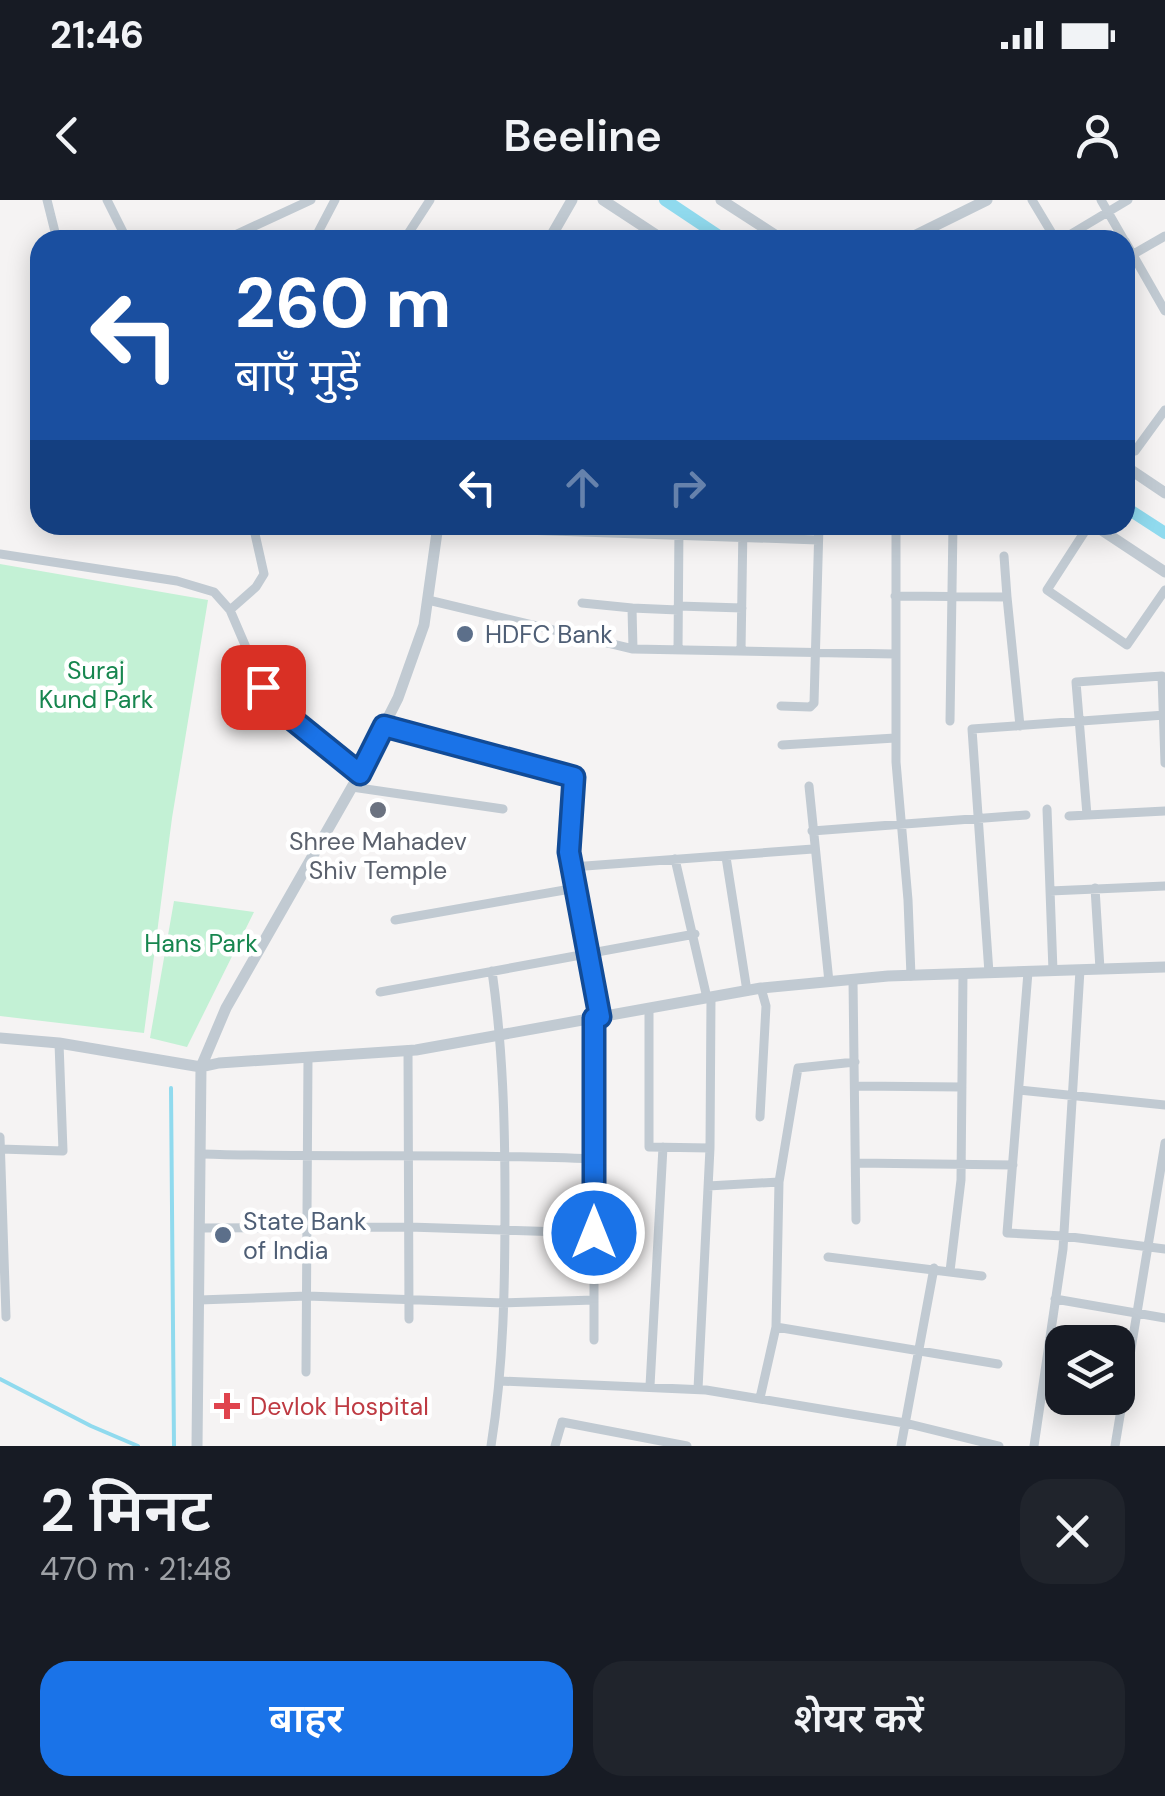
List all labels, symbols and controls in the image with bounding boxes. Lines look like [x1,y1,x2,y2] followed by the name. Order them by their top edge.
[50,10,144,60] text: 21:46
[503,106,662,165] text: Beeline
[40,108,95,163] icon: back
[1070,108,1125,163] icon: person
[235,258,451,349] text: 260 m
[70,270,200,400] icon: left
[235,346,360,405] text: बाएँ मुड़ें
[450,460,505,515] icon: left
[555,460,610,515] icon: ahead
[660,460,715,515] icon: right
[485,618,613,651] place label: HDFC Bank
[454,623,476,645] marker: HDFC Bank
[221,645,306,730] pin
[39,654,154,716] park label: Suraj Kund Park
[236,660,291,715] icon: arrive
[367,799,389,821] marker: Shree Mahadev Shiv Temple
[289,825,467,887] place label: Shree Mahadev Shiv Temple
[144,927,258,960] park label: Hans Park
[542,1181,646,1285] position arrow
[243,1205,367,1267] place label: State Bank of India
[212,1224,234,1246] marker: State Bank of India
[1045,1325,1135,1415] map controls
[1045,1325,1135,1415] button: layers
[250,1390,429,1423] place label: Devlok Hospital
[214,1393,240,1419] marker: Devlok Hospital
[40,1471,211,1550] text: 2 मिनट
[1020,1479,1125,1584] button: close
[40,1548,232,1590] text: 470 m · 21:48
[40,1661,573,1776] button: बाहर
[593,1661,1125,1776] button: शेयर करें

